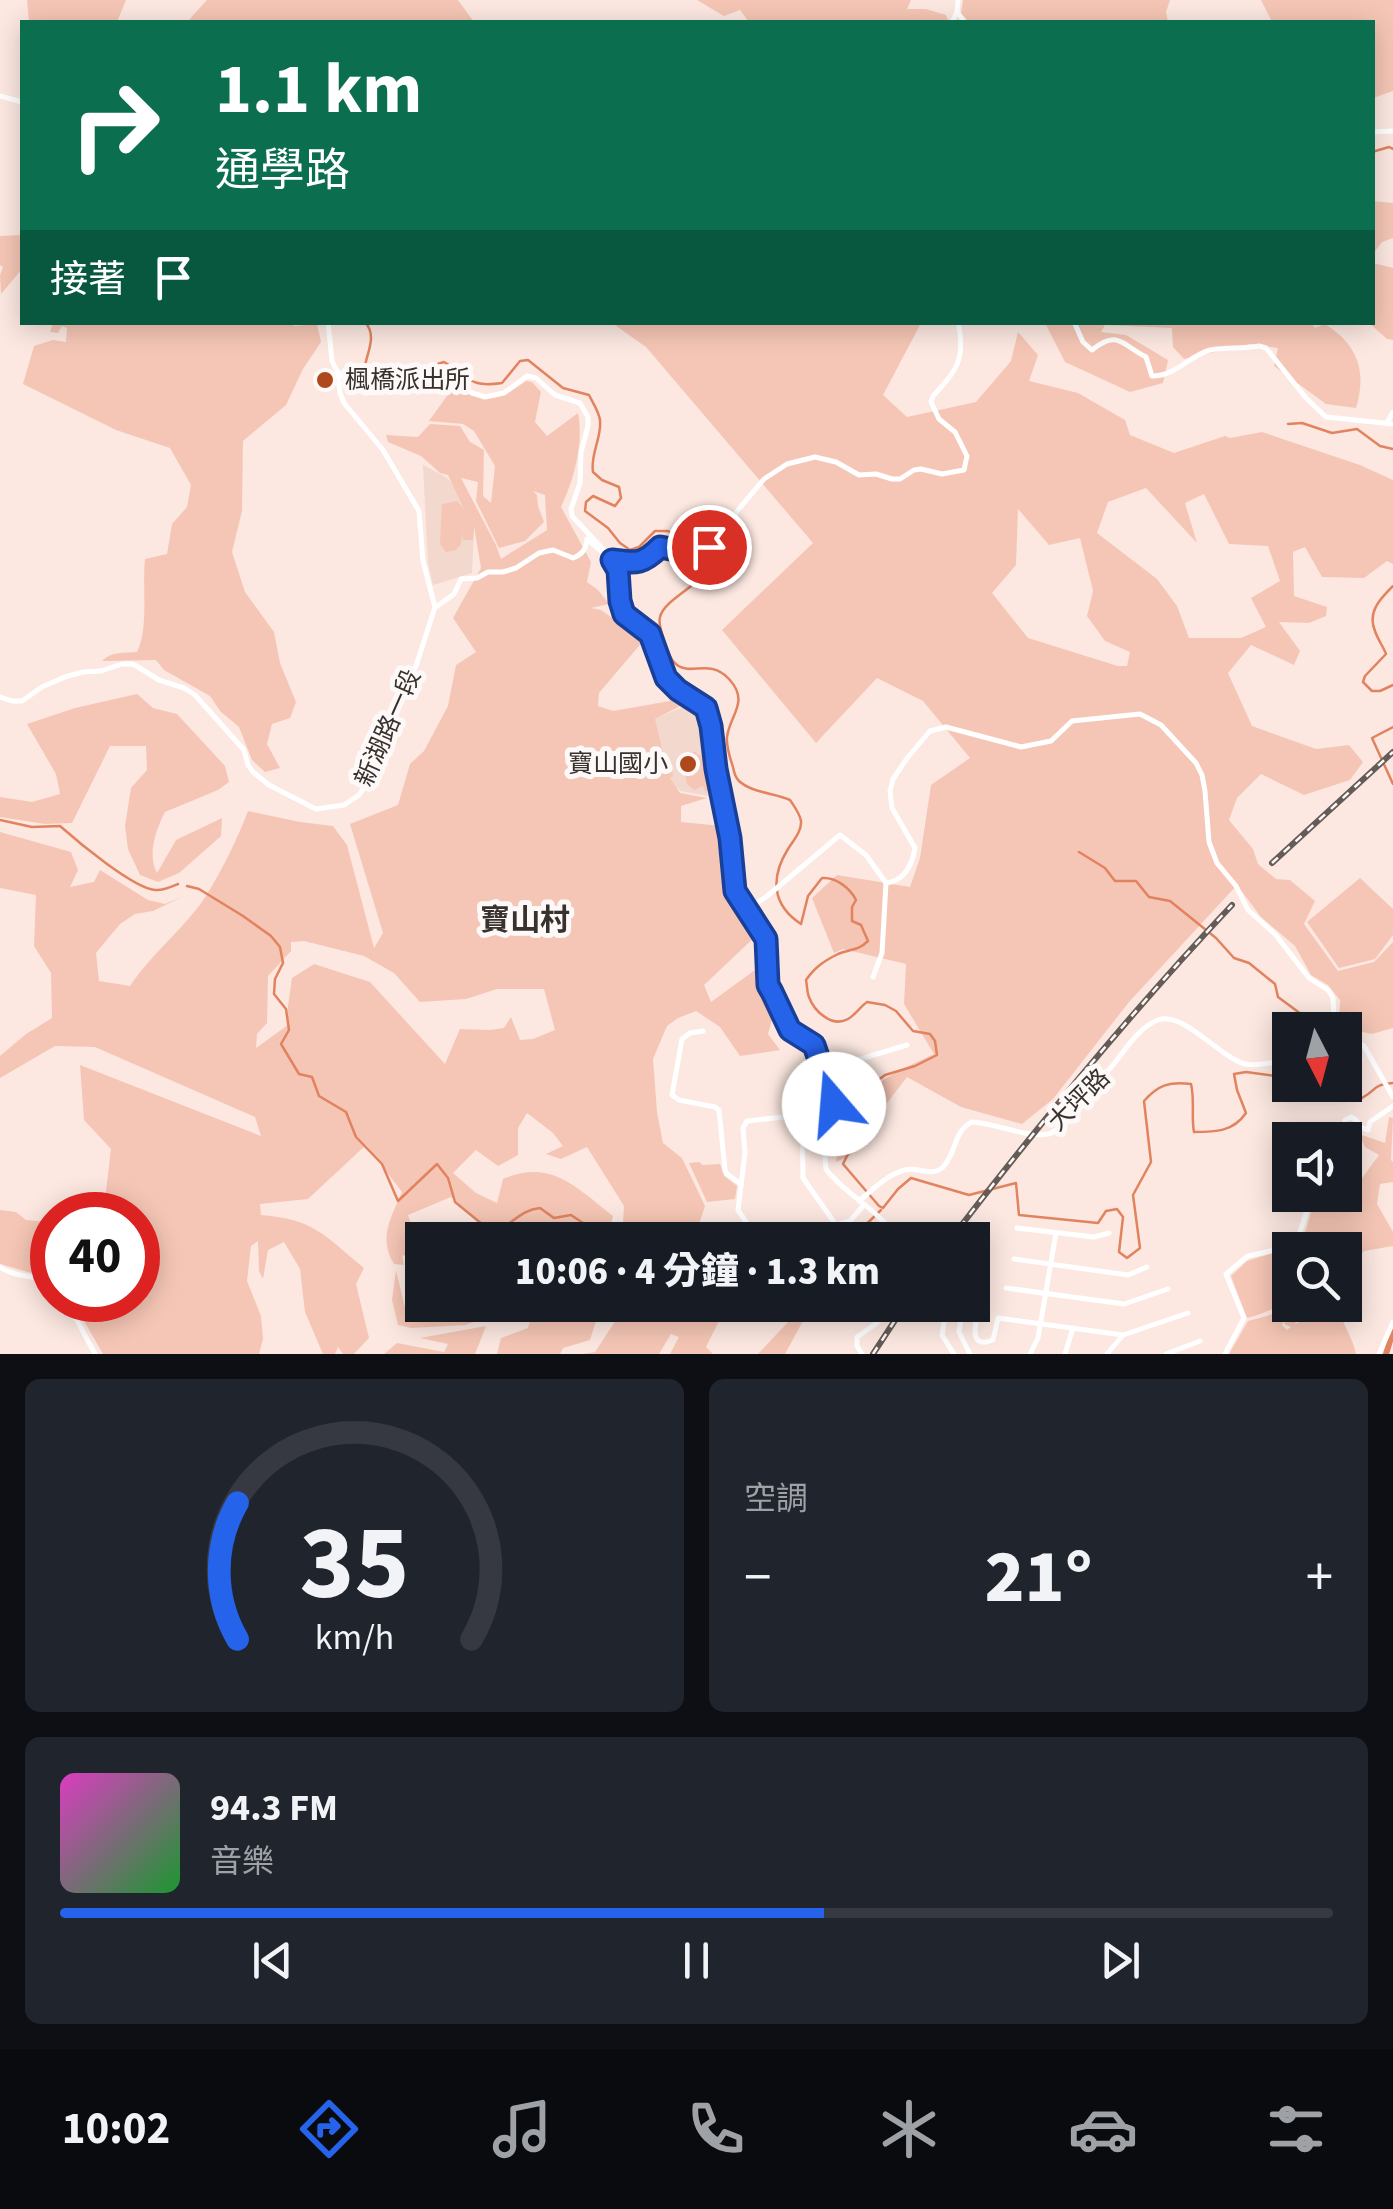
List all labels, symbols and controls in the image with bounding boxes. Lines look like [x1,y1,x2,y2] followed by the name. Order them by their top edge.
[215,40,422,140] text: 1.1 km
[50,60,180,190] icon: right
[215,139,350,203] text: 通學路
[146,250,201,305] icon: arrive
[50,253,126,307] text: 接著
[345,362,470,398] place label: 楓橋派出所
[314,369,336,391] marker: 楓橋派出所
[667,505,752,590] pin
[682,520,737,575] icon: arrive
[346,664,430,792] street label: 新湖路一段
[568,746,668,782] place label: 寶山國小
[677,753,699,775] marker: 寶山國小
[480,899,570,942] district label: 寶山村
[1272,1012,1362,1102] north arrow
[1272,1012,1362,1322] map controls
[782,1052,886,1156] position arrow
[1040,1061,1118,1139] street label: 大坪路
[1272,1122,1362,1212] button: sound
[30,1192,160,1322] speed limit sign: 40
[1272,1232,1362,1322] button: search
[515,1245,880,1299] text: 10:06 · 4 分鐘 · 1.3 km
[744,1476,808,1522] text: 空調
[300,1491,409,1639] text: 35
[985,1524,1092,1631] text: 21°
[744,1539,771,1617] text: −
[1306,1539,1333,1617] text: +
[315,1612,394,1663] text: km/h
[210,1781,338,1835] text: 94.3 FM
[210,1839,274,1885] text: 音樂
[245,1933,300,1988] icon: previous
[669,1933,724,1988] icon: pause
[1093,1933,1148,1988] icon: next
[294,2094,364,2164] icon: directions
[487,2094,557,2164] icon: music
[681,2094,751,2164] icon: phone
[874,2094,944,2164] icon: climate
[1068,2094,1138,2164] icon: car
[1261,2094,1331,2164] icon: filters
[62,2097,170,2161] text: 10:02

